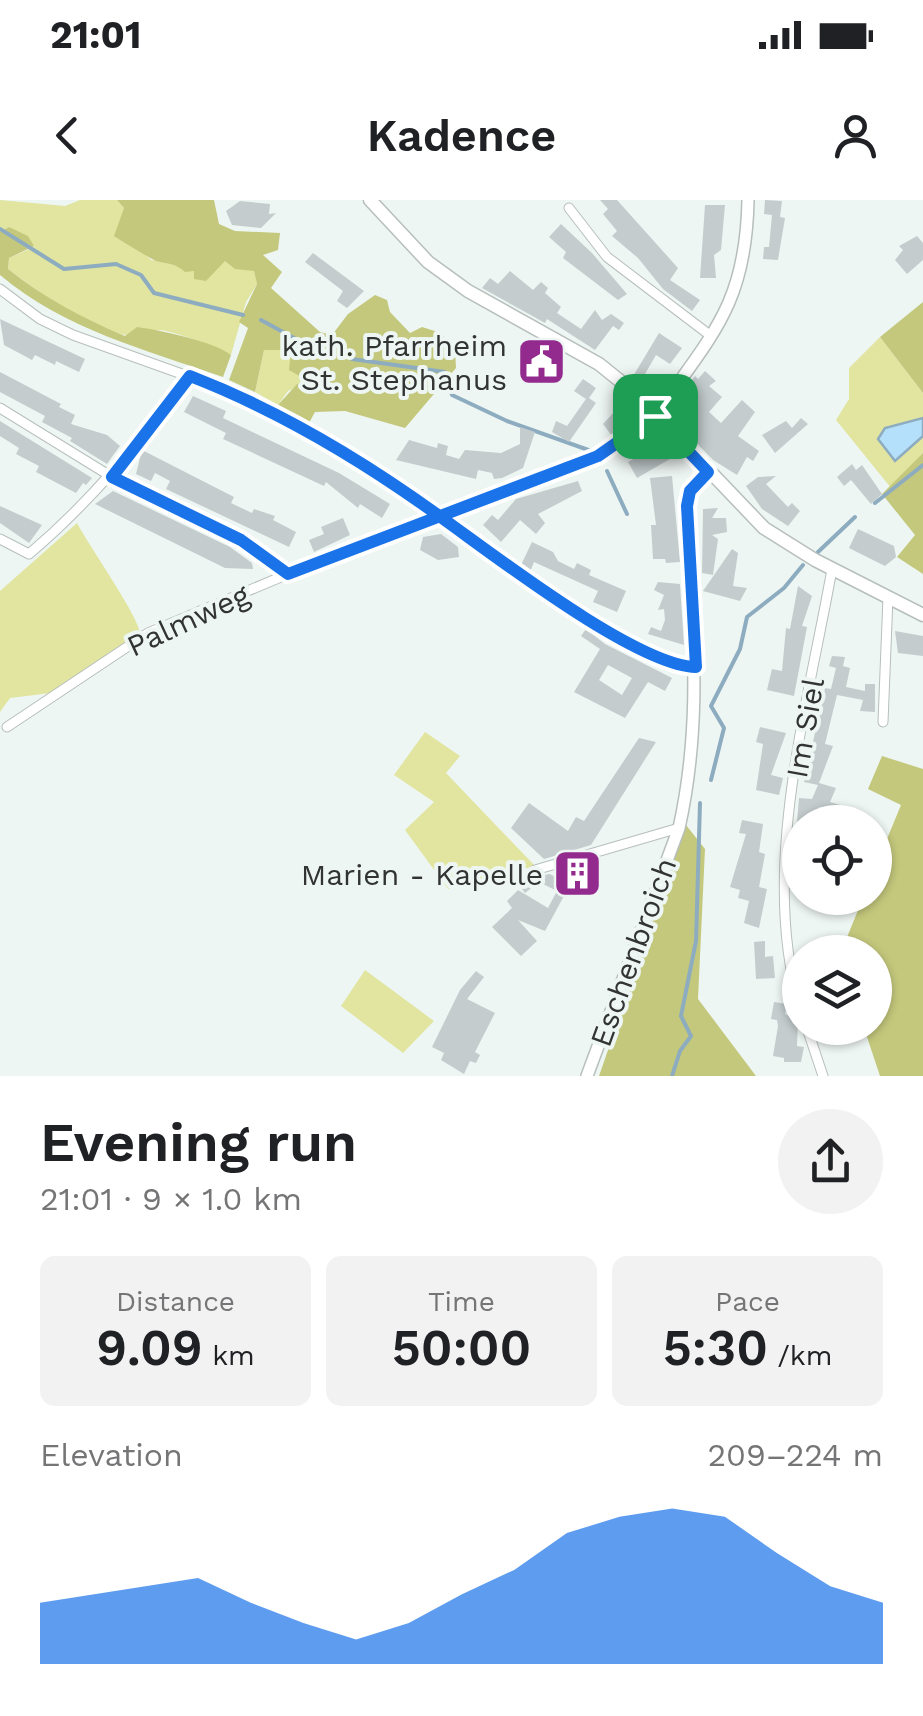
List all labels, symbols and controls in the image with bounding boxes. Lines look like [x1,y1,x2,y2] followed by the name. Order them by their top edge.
[50,13,141,57] text: 21:01
[40,108,95,163] icon: back
[828,108,883,163] icon: person
[367,109,556,162] text: Kadence
[281,328,507,397] place label: kath. Pfarrheim St. Stephanus
[516,336,568,388] public building icon: kath. Pfarrheim St. Stephanus
[613,374,698,459] pin
[628,389,683,444] icon: arrive
[121,577,255,663] street label: Palmweg
[779,675,831,781] street label: Im Siel
[782,805,892,1045] map controls
[782,805,892,915] button: locate
[552,848,604,900] building icon: Marien - Kapelle
[583,853,683,1051] street label: Eschenbroich
[301,857,543,892] place label: Marien - Kapelle
[782,935,892,1045] button: layers
[778,1109,883,1214] button: share
[40,1110,357,1174] text: Evening run
[40,1180,302,1218] text: 21:01 · 9 × 1.0 km
[116,1285,235,1318] text: Distance
[428,1285,495,1318] text: Time
[715,1285,780,1318] text: Pace
[96,1318,203,1377] text: 9.09
[392,1318,531,1377] text: 50:00
[663,1318,768,1377] text: 5:30
[203,1339,255,1372] text: km
[768,1339,832,1372] text: /km
[40,1436,183,1474] text: Elevation
[707,1436,883,1474] text: 209–224 m

